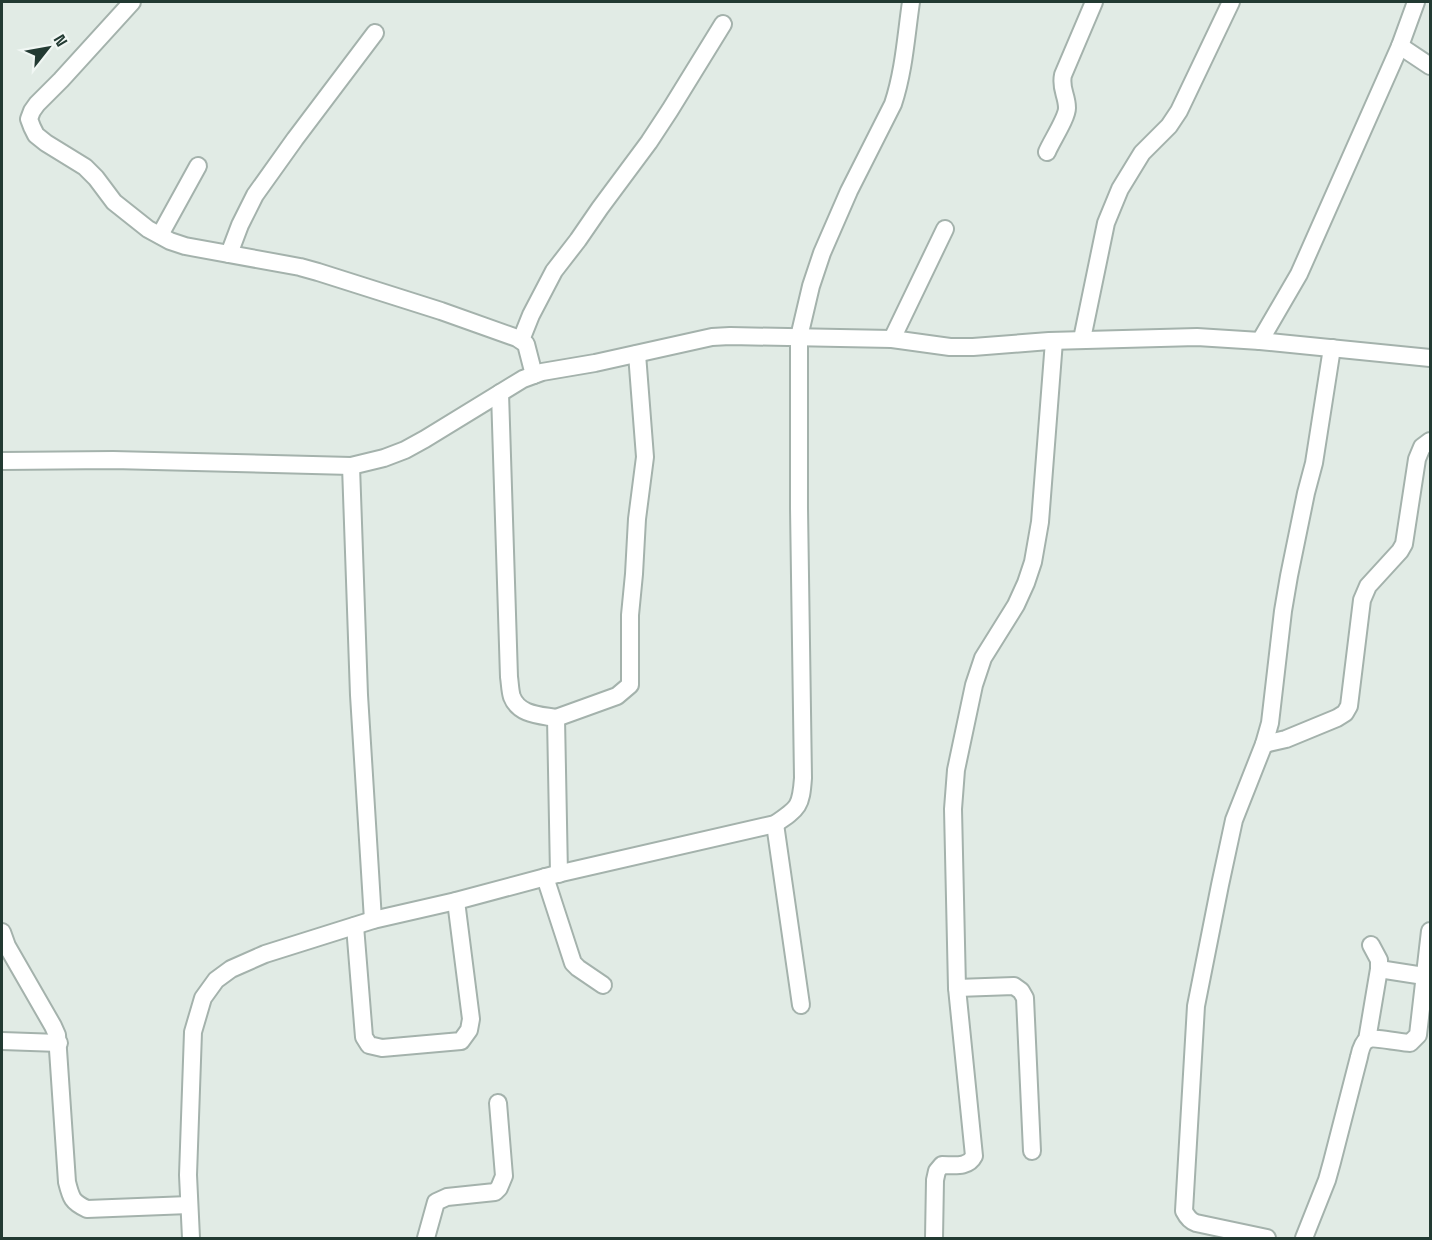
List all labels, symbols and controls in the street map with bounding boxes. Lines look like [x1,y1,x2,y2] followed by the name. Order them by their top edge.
[18,18,78,78] north arrow
[49,31,72,51] text: N

